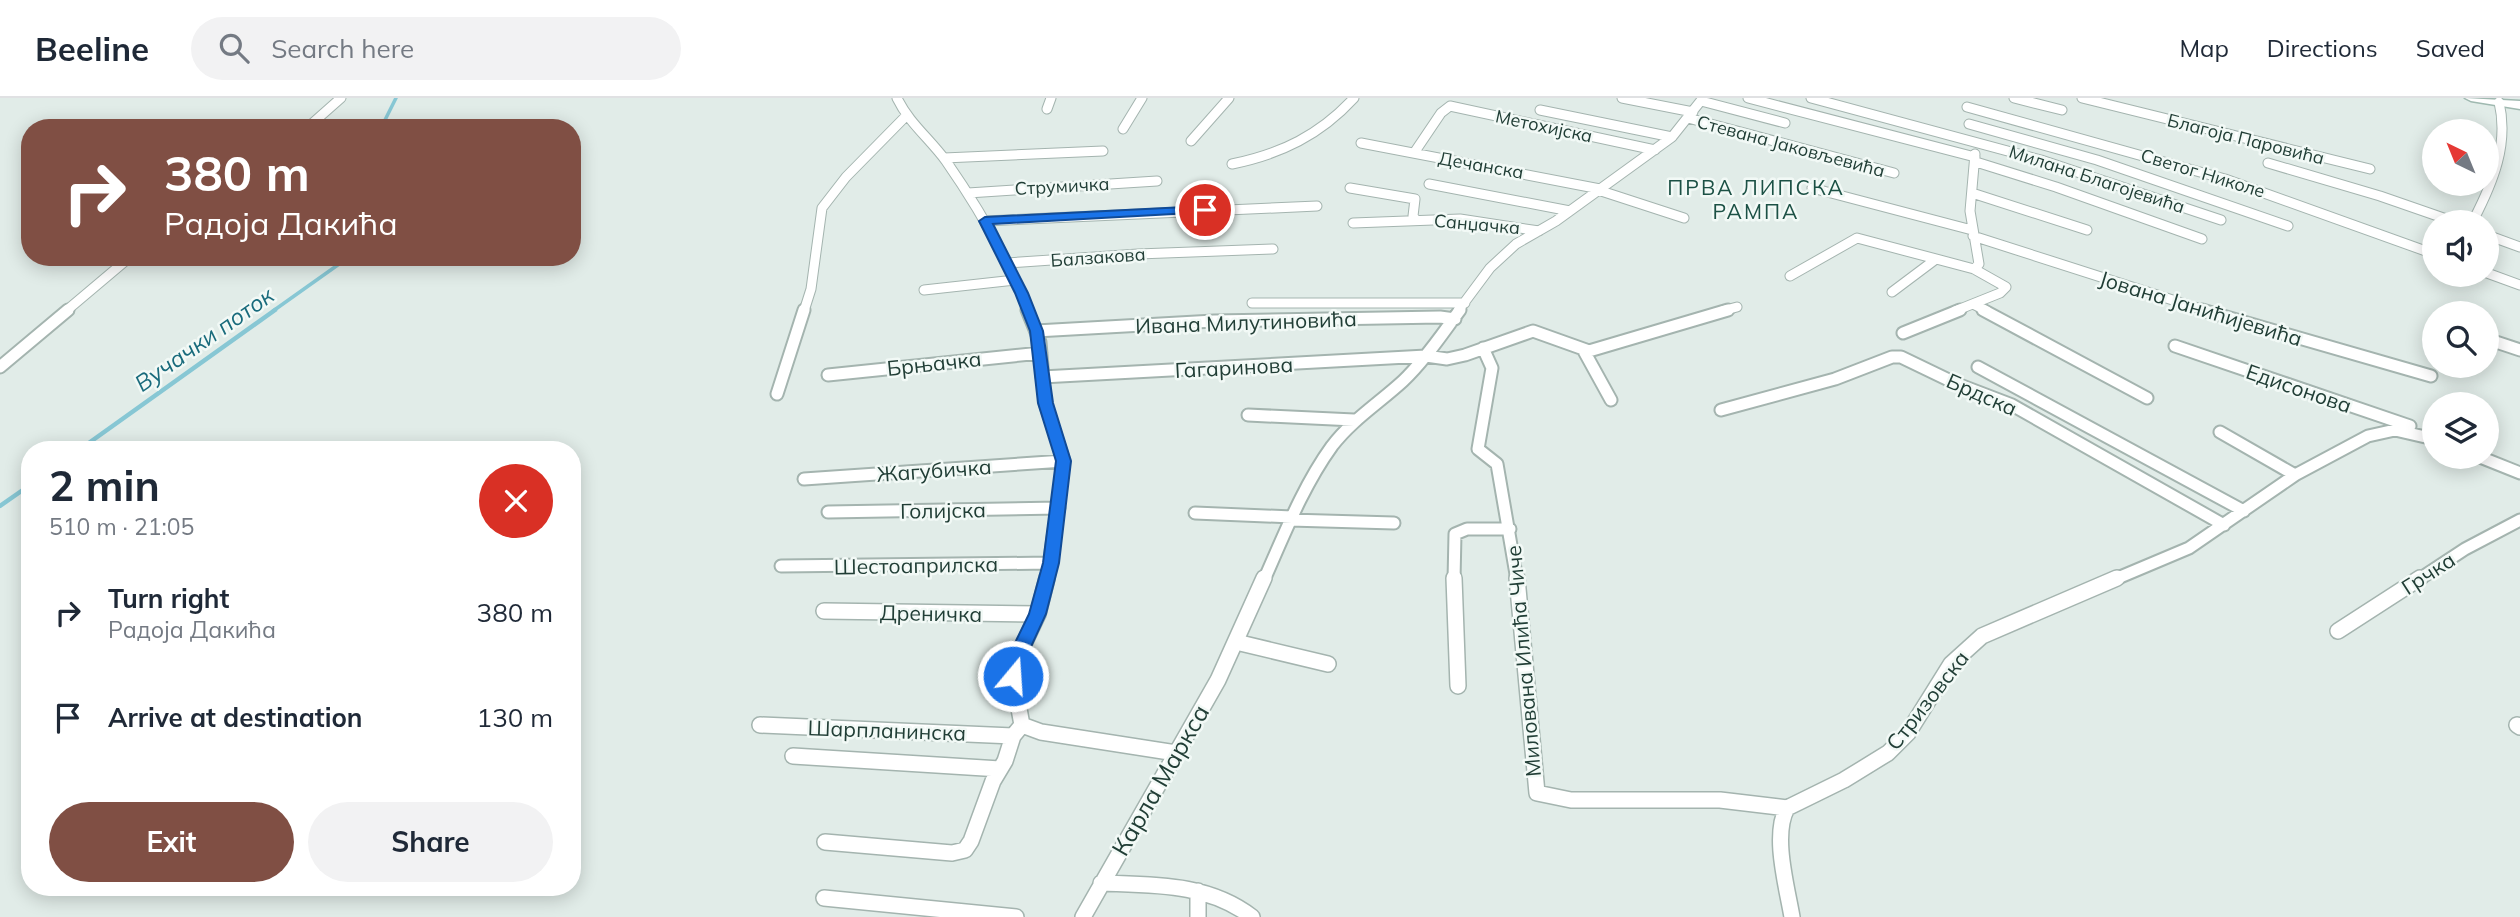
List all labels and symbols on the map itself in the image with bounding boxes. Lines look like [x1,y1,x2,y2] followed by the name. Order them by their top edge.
[1493,105,1595,147] street label: Метохијска
[2165,108,2327,170] street label: Благоја Паровића
[1695,110,1887,182] street label: Стевана Јаковљевића
[2422,119,2499,196] north arrow
[2006,140,2188,218] street label: Милана Благојевића
[2138,143,2268,203] street label: Светог Николе
[1437,146,1525,184] street label: Дечанска
[1014,172,1110,200] street label: Струмичка
[1667,174,1845,224] district label: ПРВА ЛИПСКА РАМПА
[1175,180,1235,240] pin
[1433,209,1521,239] street label: Санџачка
[1050,242,1146,272] street label: Балзакова
[2096,265,2306,351] street label: Јована Јанићијевића
[129,280,280,398] water label: Вучачки поток
[1135,305,1357,339] street label: Ивана Милутиновића
[886,345,982,381] street label: Брњачка
[1174,351,1294,383] street label: Гагаринова
[2243,358,2355,418] street label: Едисонова
[1943,367,2021,421] street label: Брдска
[876,453,992,487] street label: Жагубичка
[900,496,986,524] street label: Голијска
[1500,544,1546,778] street label: Милована Илића Чиче
[2396,546,2460,600] street label: Грчка
[834,551,998,579] street label: Шестоаприлска
[880,599,982,627] street label: Дреничка
[976,639,1050,713] position arrow
[1880,645,1974,755] street label: Стризовска
[1105,699,1215,861] street label: Карла Маркса
[807,714,967,746] street label: Шарпланинска

